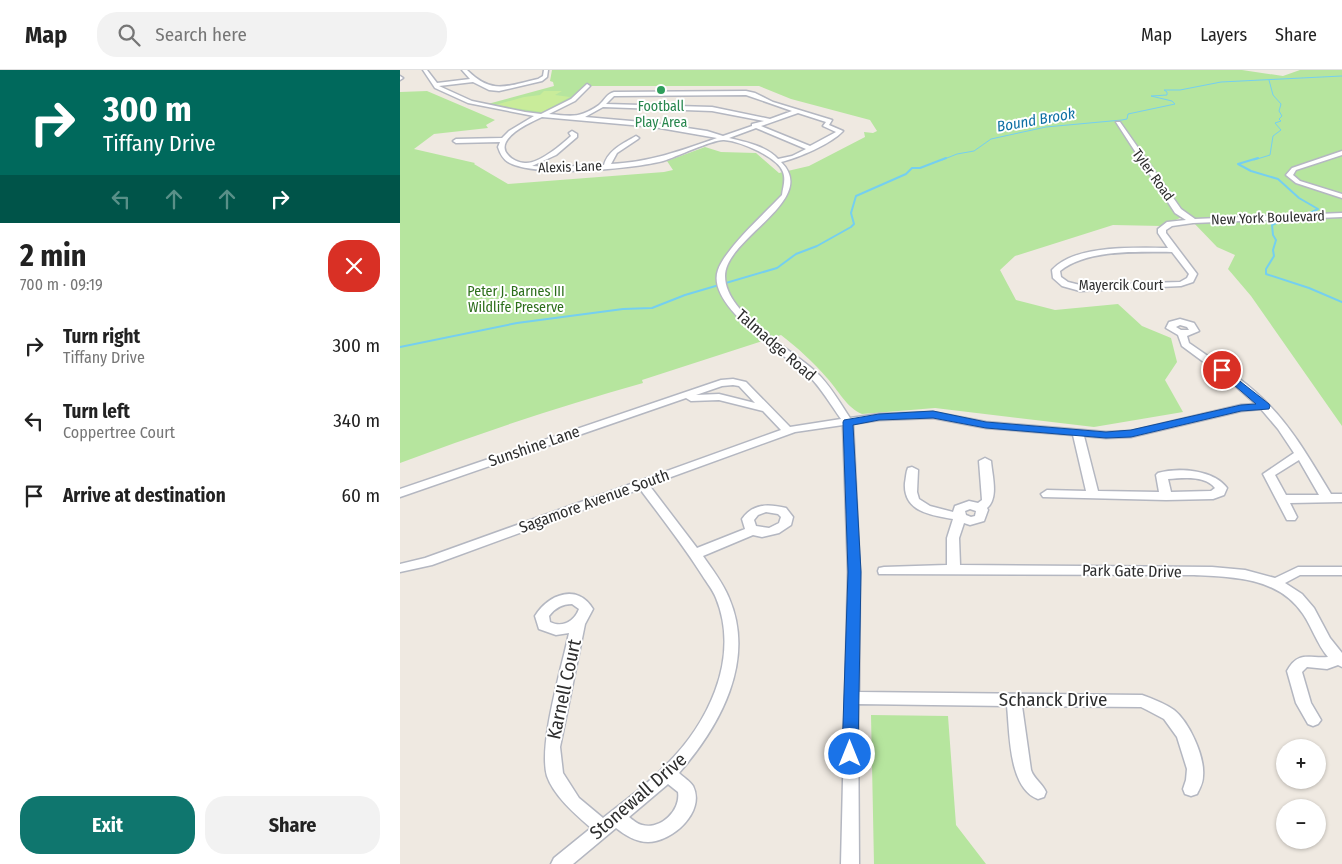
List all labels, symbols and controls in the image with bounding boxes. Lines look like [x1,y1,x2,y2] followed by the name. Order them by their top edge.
[97,12,447,57] search box
[25,21,67,49] text: Map
[115,21,143,49] icon: search
[155,23,247,46] text: Search here
[1141,24,1172,46] text: Map
[1200,24,1247,46] text: Layers
[1275,24,1317,46] text: Share
[655,84,667,96] marker: Football Play Area
[103,88,192,130] text: 300 m
[20,90,85,155] icon: right
[635,98,687,131] place label: Football Play Area
[995,104,1077,136] water label: Bound Brook
[103,130,216,157] text: Tiffany Drive
[1129,146,1177,204] street label: Tyler Road
[538,157,602,177] street label: Alexis Lane
[107,185,135,213] icon: left
[160,185,188,213] icon: ahead
[213,185,241,213] icon: ahead
[266,185,294,213] icon: right
[1211,208,1325,228] street label: New York Boulevard
[20,238,87,274] text: 2 min
[328,240,380,292] button: close
[20,275,103,294] text: 700 m · 09:19
[1079,277,1164,294] street label: Mayercik Court
[467,283,565,316] park label: Peter J. Barnes III Wildlife Preserve
[732,305,820,385] street label: Talmadge Road
[63,325,140,348] text: Turn right
[20,332,48,360] icon: right
[333,334,380,357] text: 300 m
[63,348,145,367] text: Tiffany Drive
[1201,349,1243,391] pin
[1208,356,1236,384] icon: arrive
[63,400,130,423] text: Turn left
[20,407,48,435] icon: left
[333,409,380,432] text: 340 m
[486,421,582,470] street label: Sunshine Lane
[63,423,175,442] text: Coppertree Court
[516,465,672,537] street label: Sagamore Avenue South
[20,482,48,510] icon: arrive
[63,484,226,507] text: Arrive at destination
[342,484,380,507] text: 60 m
[1082,561,1182,581] street label: Park Gate Drive
[542,636,586,741] street label: Karnell Court
[999,688,1107,711] street label: Schanck Drive
[823,727,875,779] position arrow
[1276,739,1326,849] map controls
[1276,739,1326,789] button: +
[585,748,691,844] street label: Stonewall Drive
[20,796,195,854] button: Exit
[205,796,380,854] button: Share
[1276,799,1326,849] button: −

